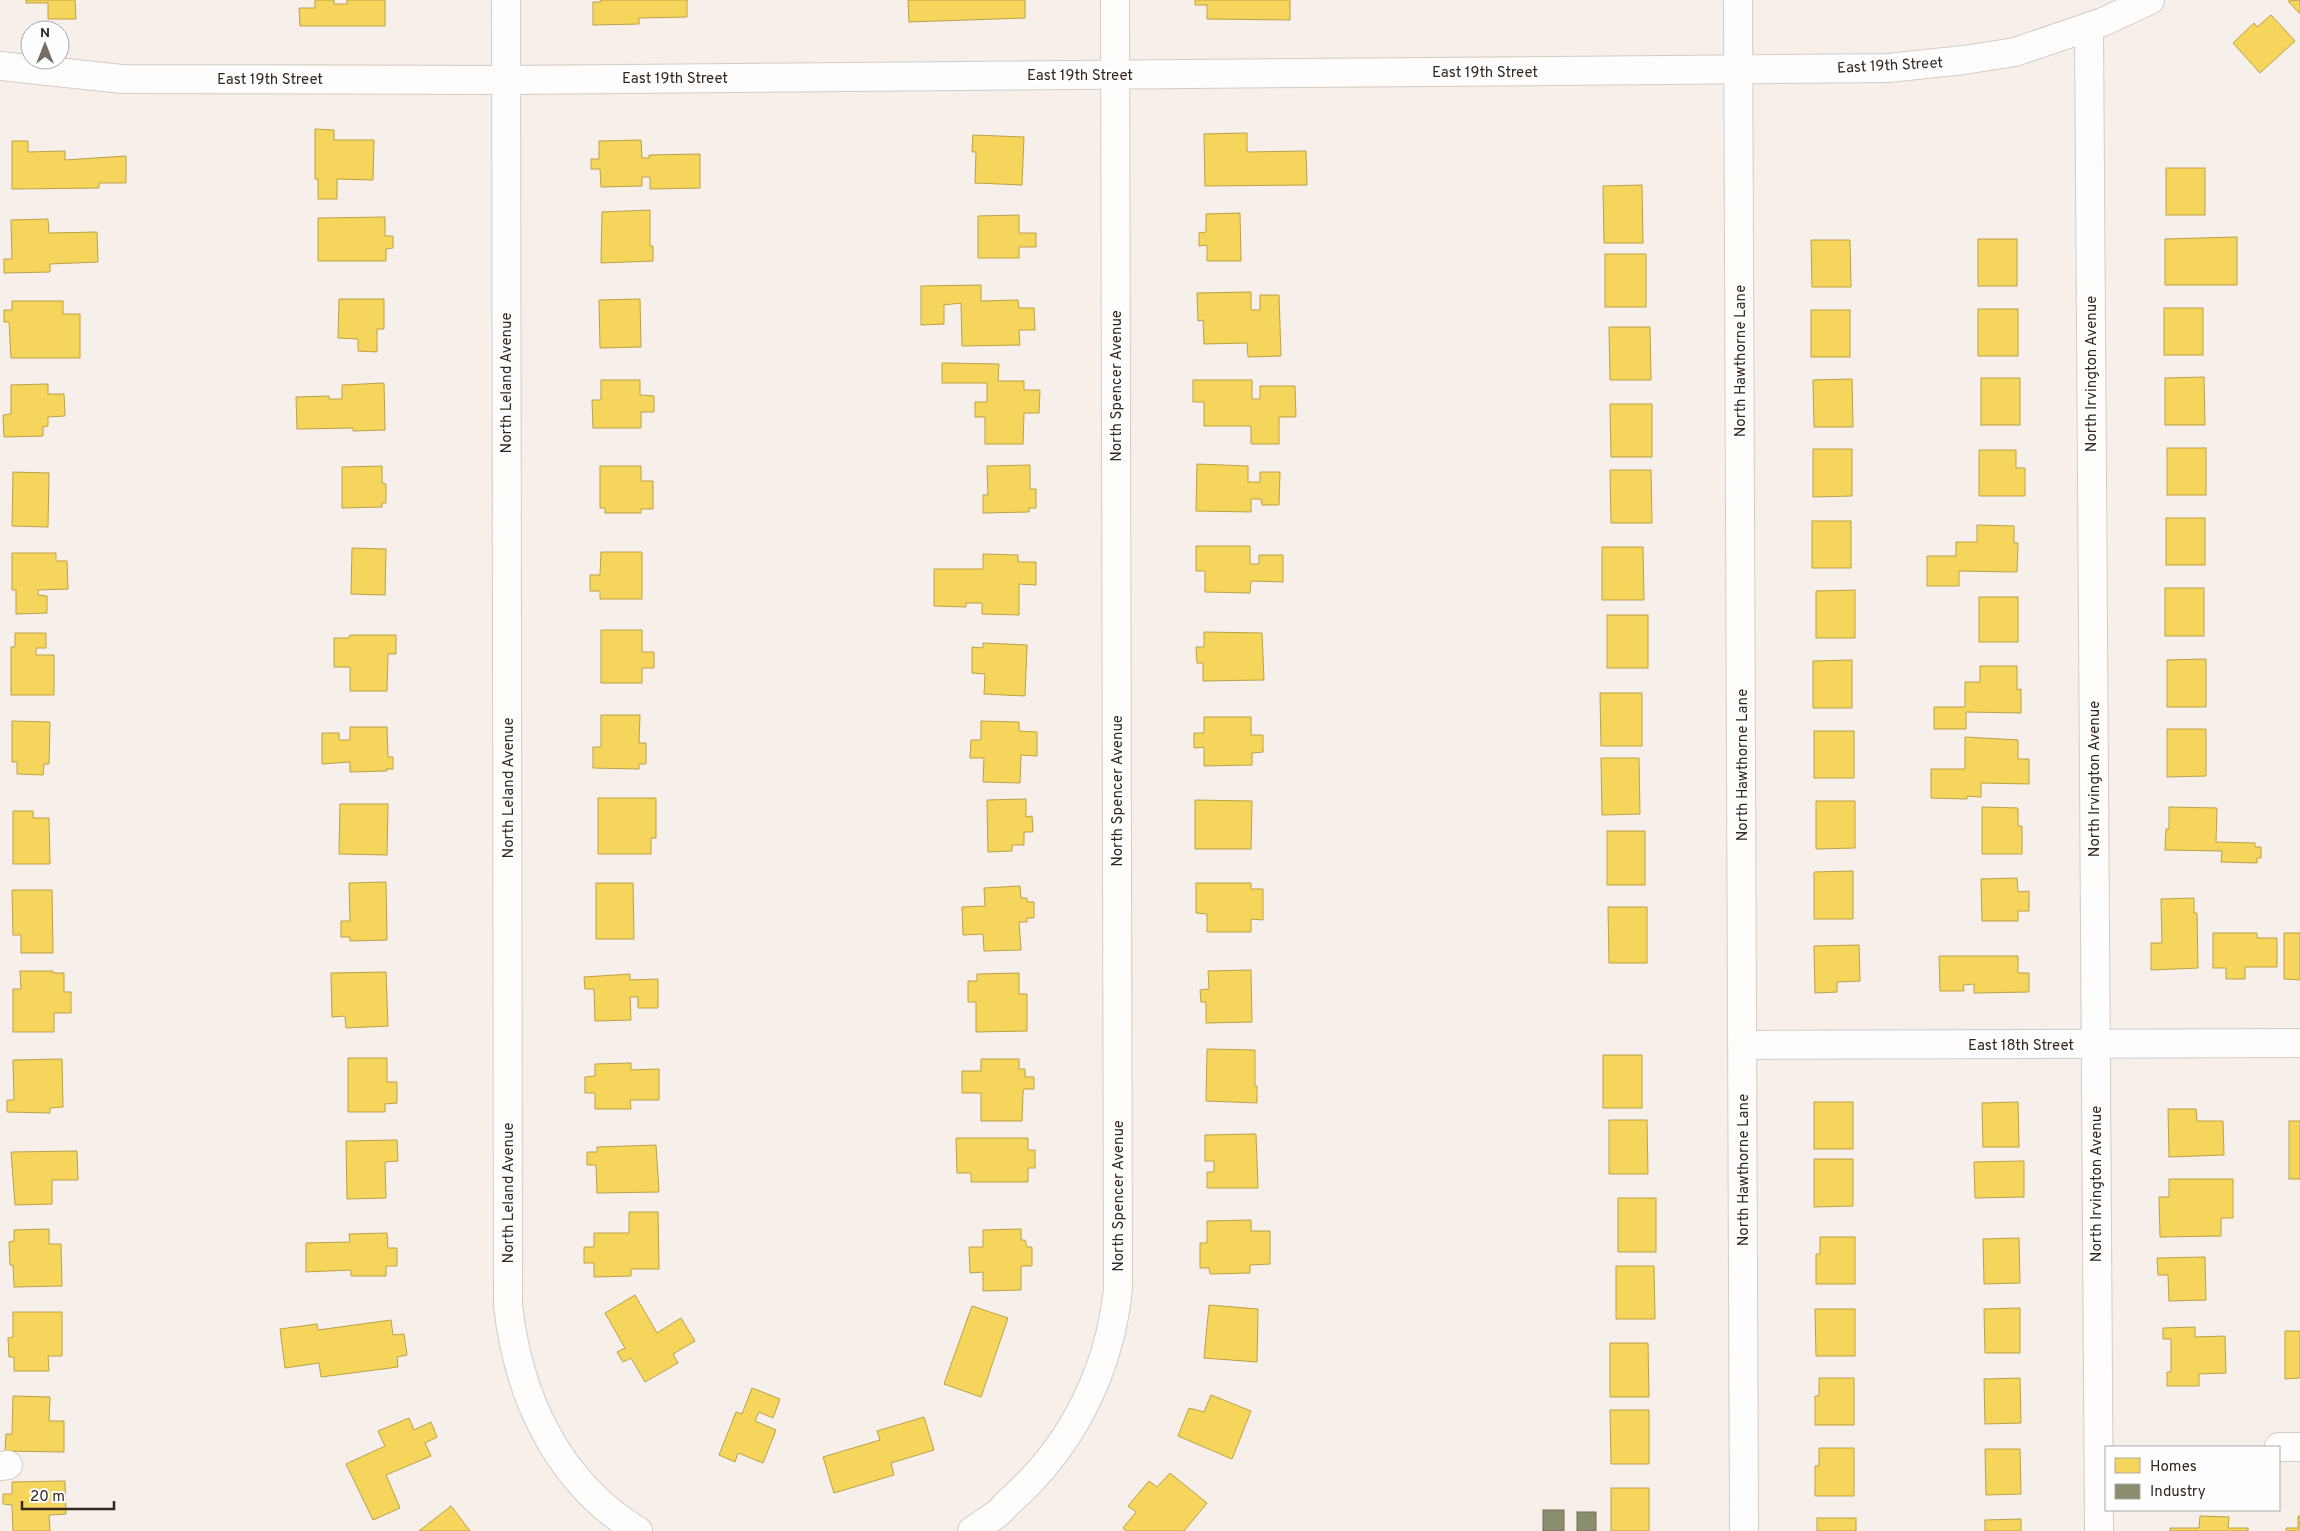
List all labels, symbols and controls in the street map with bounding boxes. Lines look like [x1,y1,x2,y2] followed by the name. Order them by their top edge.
[20,20,70,70] north arrow
[40,25,50,42] text: N
[1837,54,1944,79] street label: East 19th Street
[1432,64,1538,83] street label: East 19th Street
[1027,67,1133,86] street label: East 19th Street
[622,70,728,89] street label: East 19th Street
[217,71,323,90] street label: East 19th Street
[1732,285,1751,437] street label: North Hawthorne Lane
[2083,296,2102,452] street label: North Irvington Avenue
[1108,310,1127,462] street label: North Spencer Avenue
[498,313,517,453] street label: North Leland Avenue
[1734,689,1753,841] street label: North Hawthorne Lane
[2086,701,2105,857] street label: North Irvington Avenue
[1109,715,1128,867] street label: North Spencer Avenue
[500,718,519,858] street label: North Leland Avenue
[1968,1037,2074,1056] street label: East 18th Street
[1735,1094,1754,1246] street label: North Hawthorne Lane
[2088,1106,2107,1262] street label: North Irvington Avenue
[1110,1120,1129,1272] street label: North Spencer Avenue
[500,1123,519,1263] street label: North Leland Avenue
[2105,1446,2280,1511] legend
[2150,1458,2197,1477] text: Homes
[22,1478,115,1510] scale bar
[2150,1483,2206,1502] text: Industry
[30,1488,65,1507] text: 20 m

